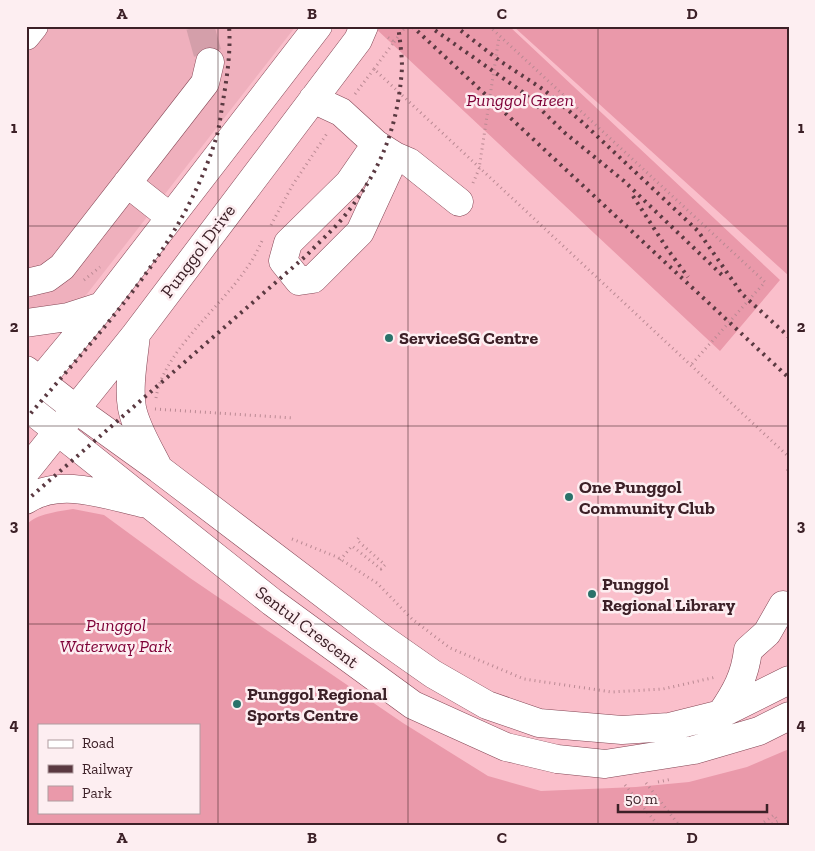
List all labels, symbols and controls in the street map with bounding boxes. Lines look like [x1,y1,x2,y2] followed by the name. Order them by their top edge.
[117,4,128,23] text: A
[307,4,317,23] text: B
[497,4,507,23] text: C
[686,4,698,23] text: D
[466,89,574,111] park label: Punggol Green
[11,118,18,137] text: 1
[798,118,805,137] text: 1
[156,200,240,302] street label: Punggol Drive
[10,317,19,336] text: 2
[797,317,806,336] text: 2
[399,327,538,349] place label: ServiceSG Centre
[383,332,395,344] marker: ServiceSG Centre
[579,476,715,519] place label: One Punggol Community Club
[563,491,575,503] marker: One Punggol Community Club
[10,516,19,535] text: 3
[797,516,806,535] text: 3
[602,573,736,616] place label: Punggol Regional Library
[251,581,363,673] street label: Sentul Crescent
[586,588,598,600] marker: Punggol Regional Library
[60,614,172,657] park label: Punggol Waterway Park
[247,683,387,726] place label: Punggol Regional Sports Centre
[231,698,243,710] marker: Punggol Regional Sports Centre
[9,715,19,734] text: 4
[796,715,806,734] text: 4
[38,724,200,814] legend
[82,734,115,752] text: Road
[82,760,133,778] text: Railway
[618,781,766,813] scale bar
[82,784,112,802] text: Park
[625,790,658,808] text: 50 m
[117,828,128,847] text: A
[307,828,317,847] text: B
[497,828,507,847] text: C
[686,828,698,847] text: D

